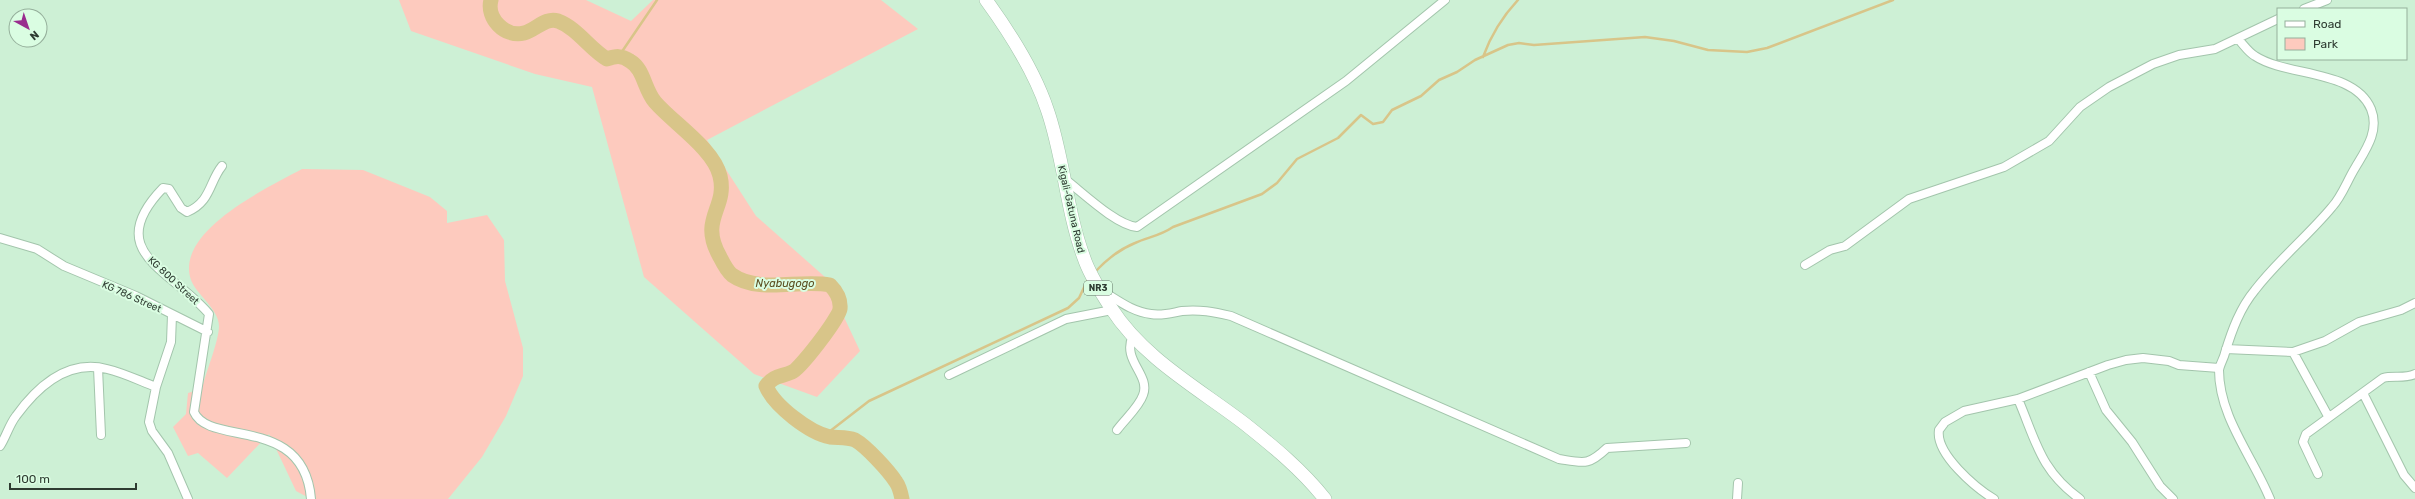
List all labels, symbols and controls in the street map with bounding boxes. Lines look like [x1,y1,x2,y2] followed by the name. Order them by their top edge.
[8,8,48,48] north arrow
[2277,8,2407,60] legend
[2313,17,2341,31] text: Road
[27,28,41,43] text: N
[2313,37,2339,51] text: Park
[1055,164,1087,254] street label: Kigali-Gatuna Road
[145,254,201,307] street label: KG 800 Street
[755,277,815,290] water label: Nyabugogo
[100,278,163,315] street label: KG 786 Street
[1084,281,1112,295] road number: NR3
[10,465,136,491] scale bar
[16,472,50,486] text: 100 m

